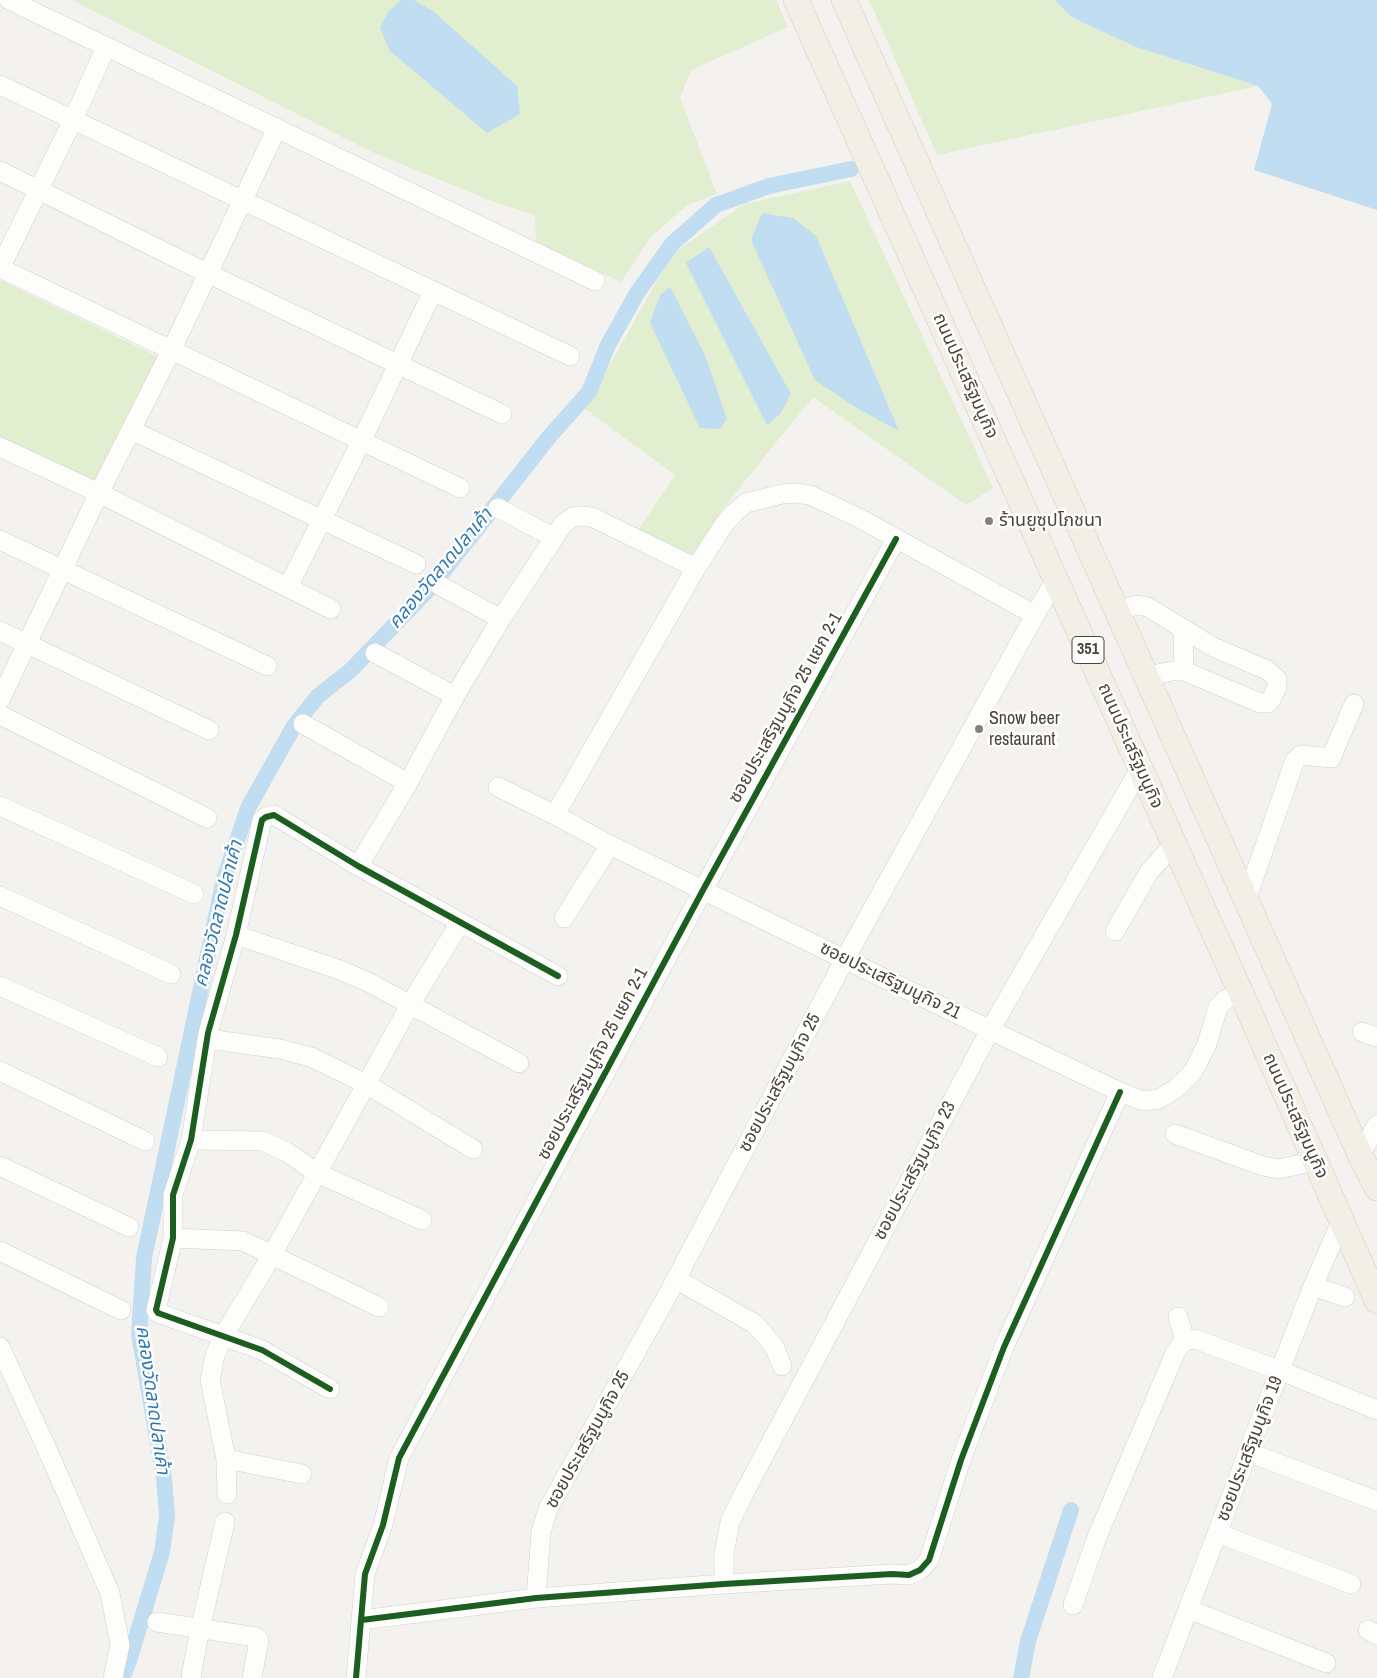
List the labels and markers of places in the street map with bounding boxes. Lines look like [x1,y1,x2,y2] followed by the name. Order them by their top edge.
[999,510,1102,532] place label: ร้านยูซุปโภชนา
[983,515,995,527] marker: ร้านยูซุปโภชนา
[989,708,1060,751] place label: Snow beer restaurant
[973,723,985,735] marker: Snow beer restaurant

